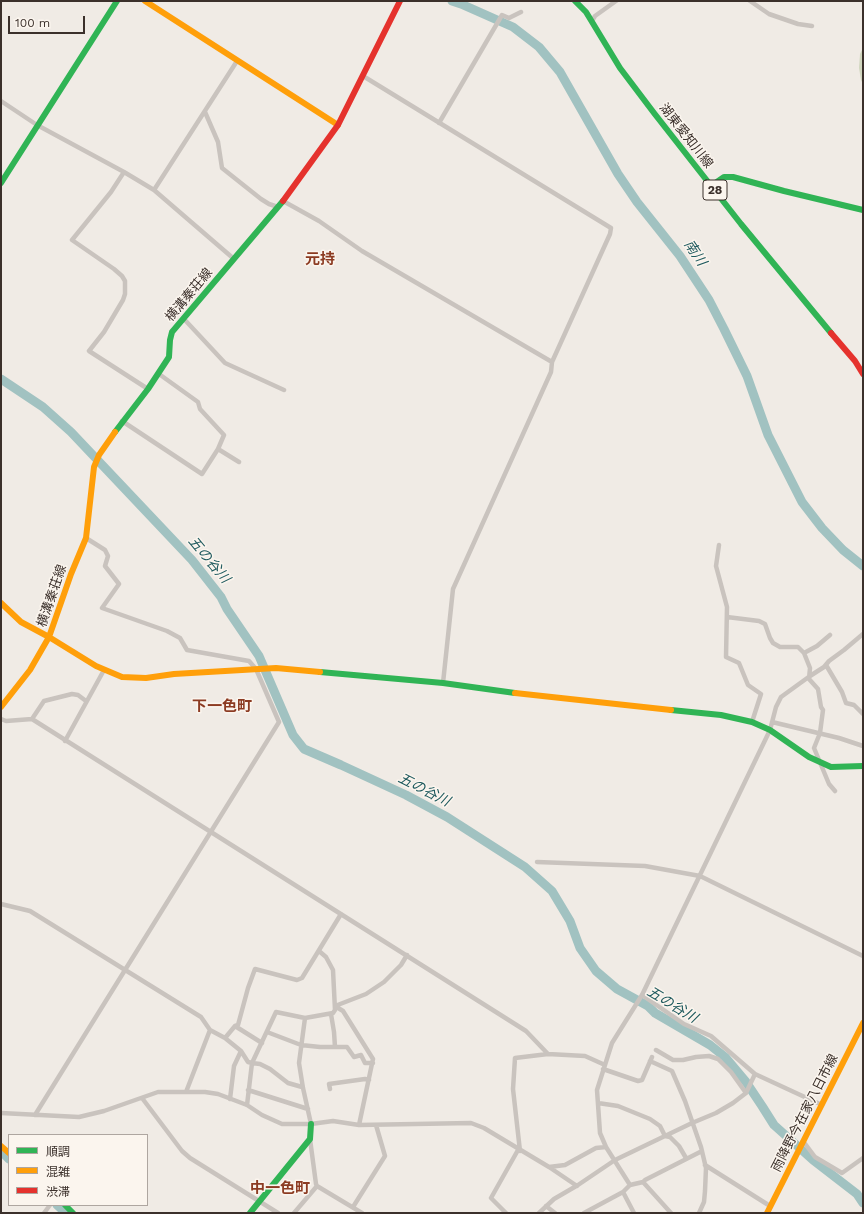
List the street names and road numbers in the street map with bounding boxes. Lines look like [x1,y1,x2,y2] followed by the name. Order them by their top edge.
[656,100,716,172] street label: 湖東愛知川線
[703,180,727,200] road number: 28
[162,265,216,325] street label: 横溝秦荘線
[34,563,70,629] street label: 横溝秦荘線
[769,1052,841,1174] street label: 雨降野今在家八日市線

